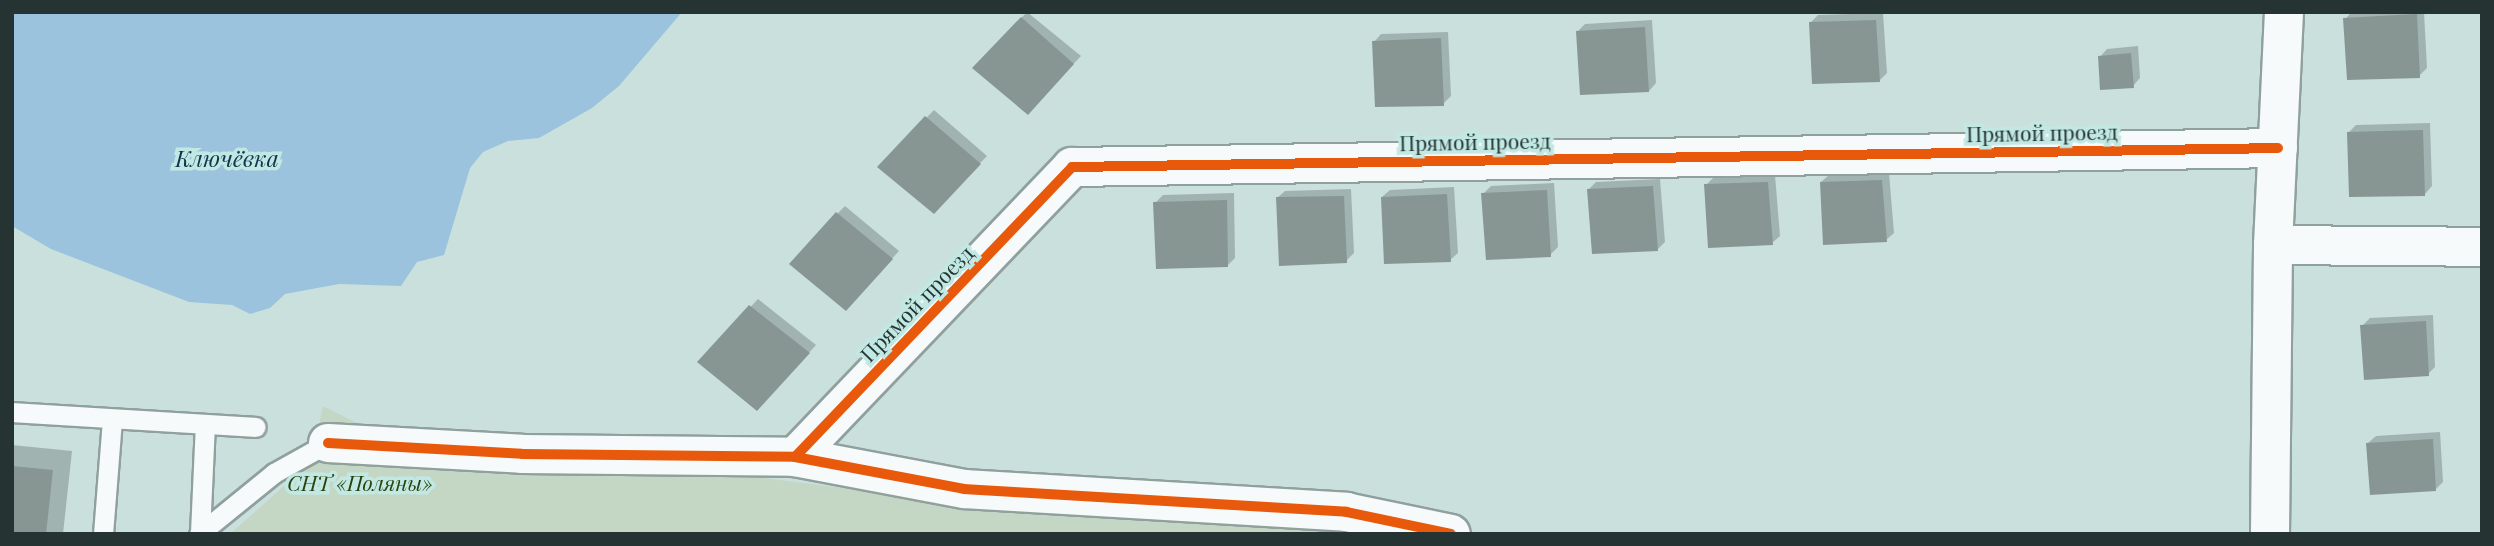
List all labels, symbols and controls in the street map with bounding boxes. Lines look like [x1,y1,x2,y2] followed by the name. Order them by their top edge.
[1966,118,2118,146] street label: Прямой проезд
[1399,127,1551,155] street label: Прямой проезд
[175,144,279,172] water label: Ключёвка
[854,240,978,366] street label: Прямой проезд
[287,469,433,495] park label: СНТ «Поляны»

